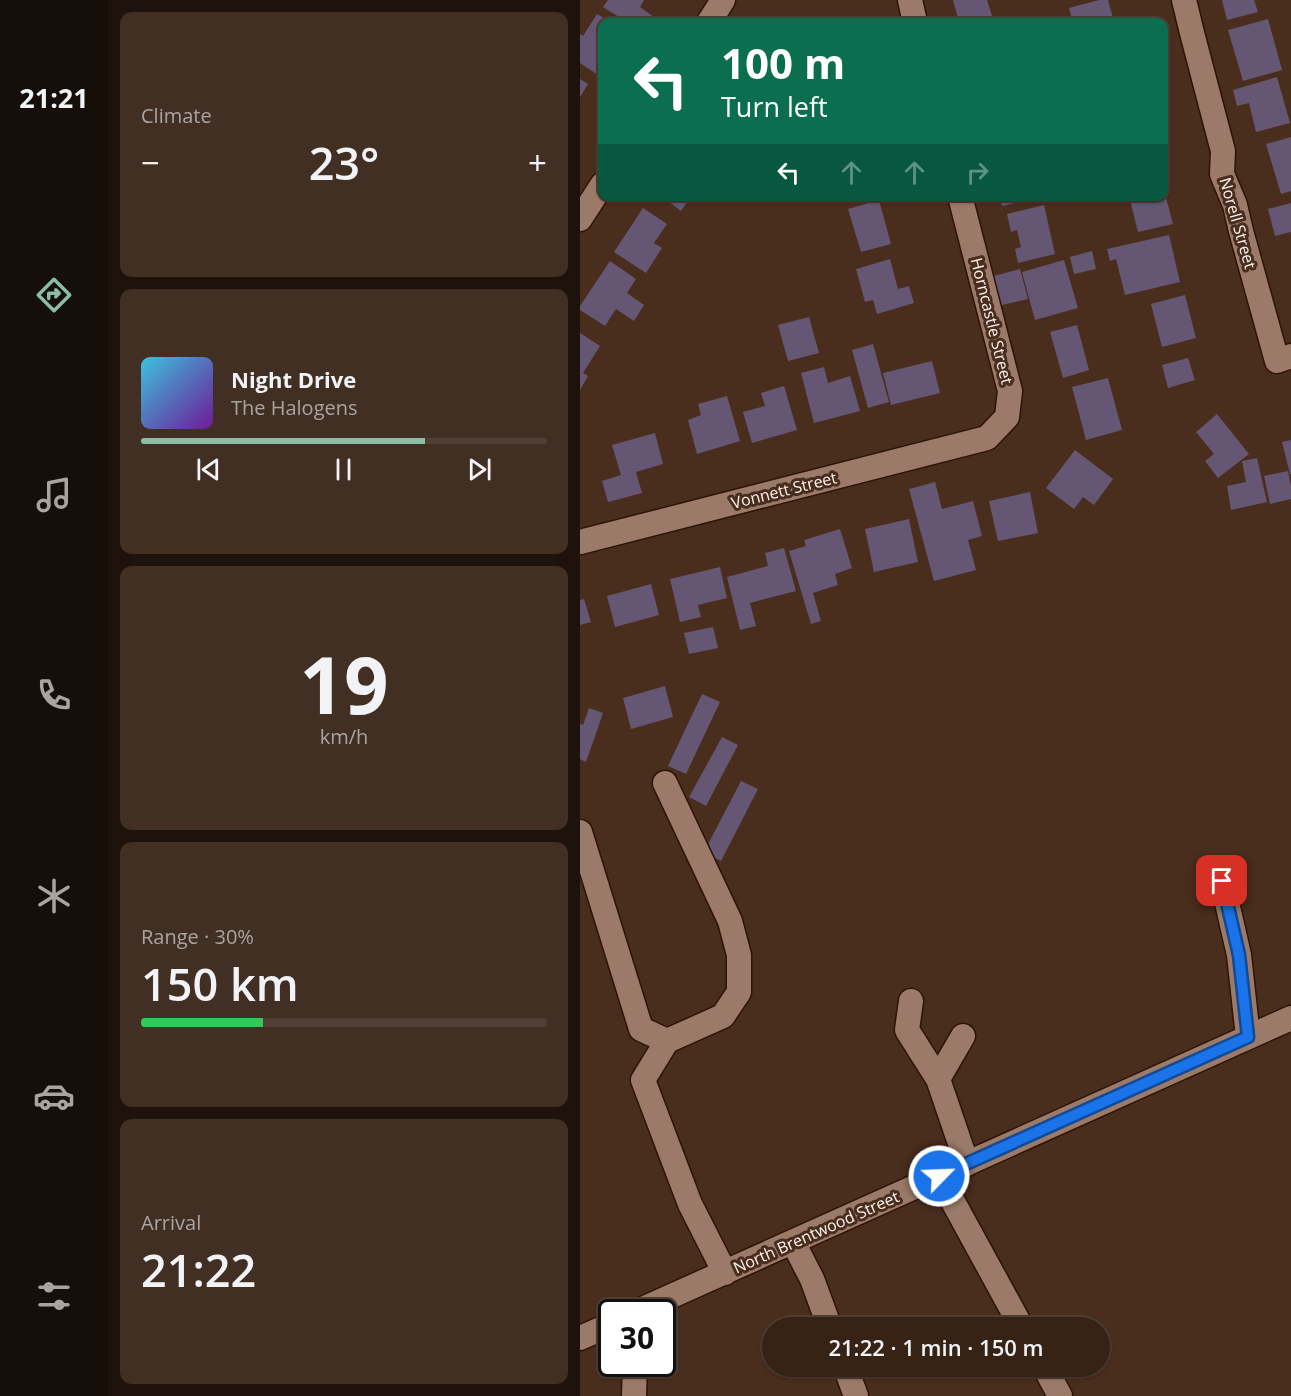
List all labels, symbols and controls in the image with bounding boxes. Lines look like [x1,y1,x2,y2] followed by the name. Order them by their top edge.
[721,34,845,91] text: 100 m
[622,42,700,120] icon: left
[19,79,89,116] text: 21:21
[721,88,828,125] text: Turn left
[141,102,212,129] text: Climate
[309,132,379,193] text: 23°
[141,140,160,185] text: −
[528,140,547,185] text: +
[772,156,805,189] icon: left
[835,156,868,189] icon: ahead
[898,156,931,189] icon: ahead
[961,156,994,189] icon: right
[1214,175,1262,272] street label: Norell Street
[966,255,1018,387] street label: Horncastle Street
[33,274,75,316] icon: directions
[231,364,356,394] text: Night Drive
[231,394,358,421] text: The Halogens
[192,453,225,486] icon: previous
[327,453,360,486] icon: pause
[463,453,496,486] icon: next
[729,466,839,514] street label: Vonnett Street
[33,474,75,516] icon: music
[299,631,389,737] text: 19
[33,674,75,716] icon: phone
[320,723,368,750] text: km/h
[1196,855,1247,906] pin
[1205,864,1238,897] icon: arrive
[33,875,75,917] icon: climate
[141,923,254,950] text: Range · 30%
[141,953,299,1014] text: 150 km
[33,1075,75,1117] icon: car
[907,1144,971,1208] position arrow
[730,1185,903,1279] street label: North Brentwood Street
[141,1209,201,1236] text: Arrival
[141,1239,256,1300] text: 21:22
[33,1275,75,1317] icon: filters
[598,1299,676,1377] speed limit sign: 30
[828,1332,1044,1362] text: 21:22 · 1 min · 150 m

